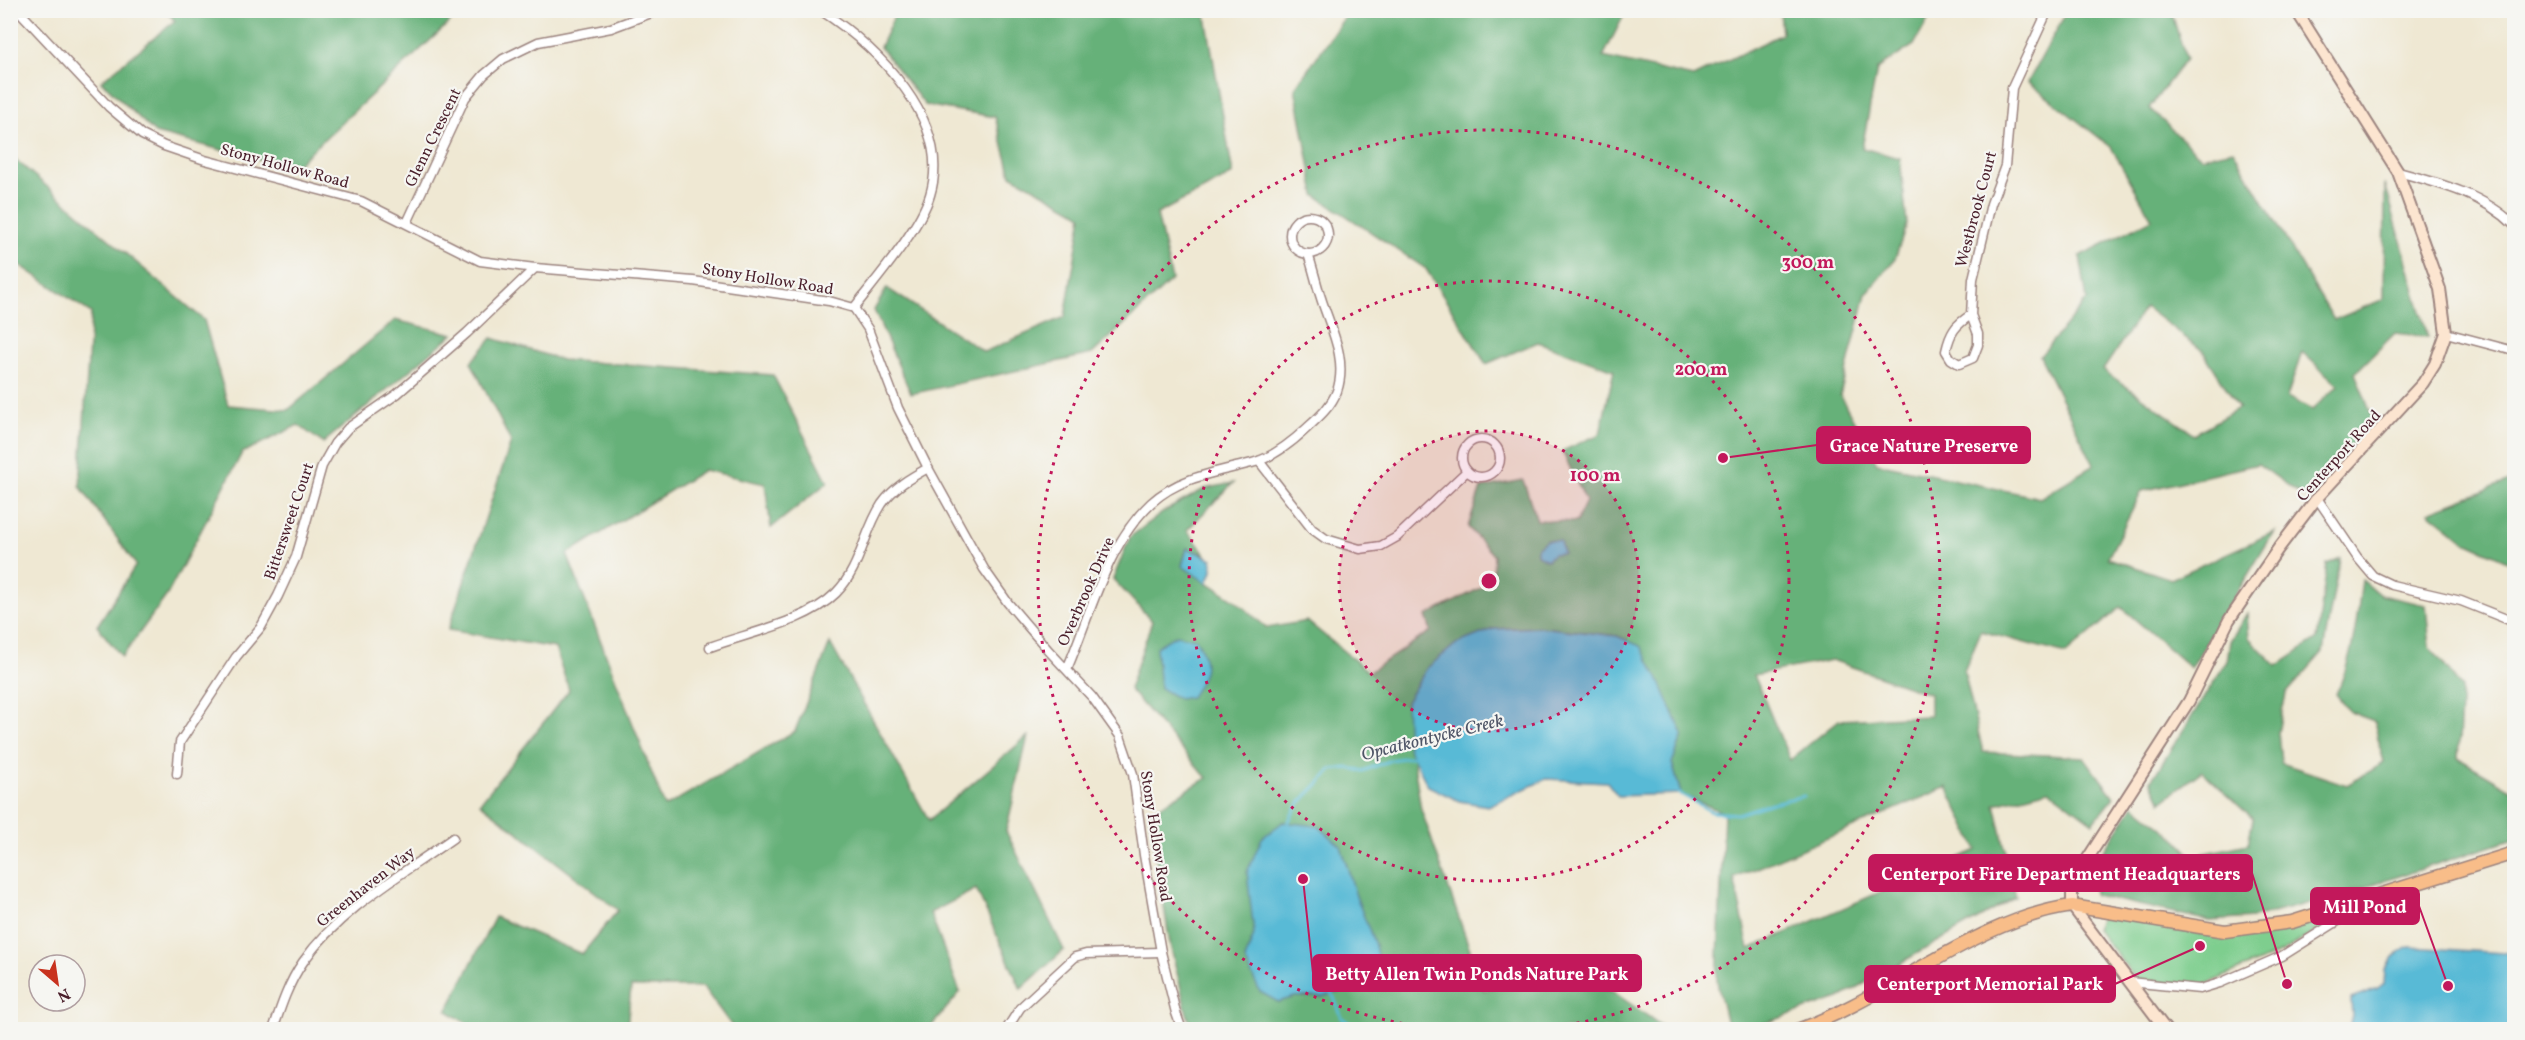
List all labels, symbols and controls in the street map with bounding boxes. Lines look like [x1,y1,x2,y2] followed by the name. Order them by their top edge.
[400,84,467,191] street label: Glenn Crescent
[218,139,351,195] street label: Stony Hollow Road
[1951,149,2003,270] street label: Westbrook Court
[1782,251,1834,276] text: 300 m
[700,259,835,301] street label: Stony Hollow Road
[1675,358,1727,383] text: 200 m
[2292,406,2387,507] street label: Centerport Road
[1817,427,2030,463] callout: Grace Nature Preserve
[1830,435,2018,460] text: Grace Nature Preserve
[259,460,320,583] street label: Bittersweet Court
[1570,464,1620,489] text: 100 m
[1053,534,1121,650] street label: Overbrook Drive
[1479,571,1499,591] centre of rings
[1359,709,1506,768] water label: Opcatkontycke Creek
[1134,769,1176,904] street label: Stony Hollow Road
[312,842,420,933] street label: Greenhaven Way
[1869,855,2252,891] callout: Centerport Fire Department Headquarters
[1881,863,2241,888] text: Centerport Fire Department Headquarters
[2311,888,2419,924] callout: Mill Pond
[2323,896,2407,921] text: Mill Pond
[27,953,87,1013] north arrow
[1313,955,1641,991] callout: Betty Allen Twin Ponds Nature Park
[1326,963,1628,988] text: Betty Allen Twin Ponds Nature Park
[1865,966,2115,1002] callout: Centerport Memorial Park
[1877,973,2103,998] text: Centerport Memorial Park
[53,982,74,1007] text: N

